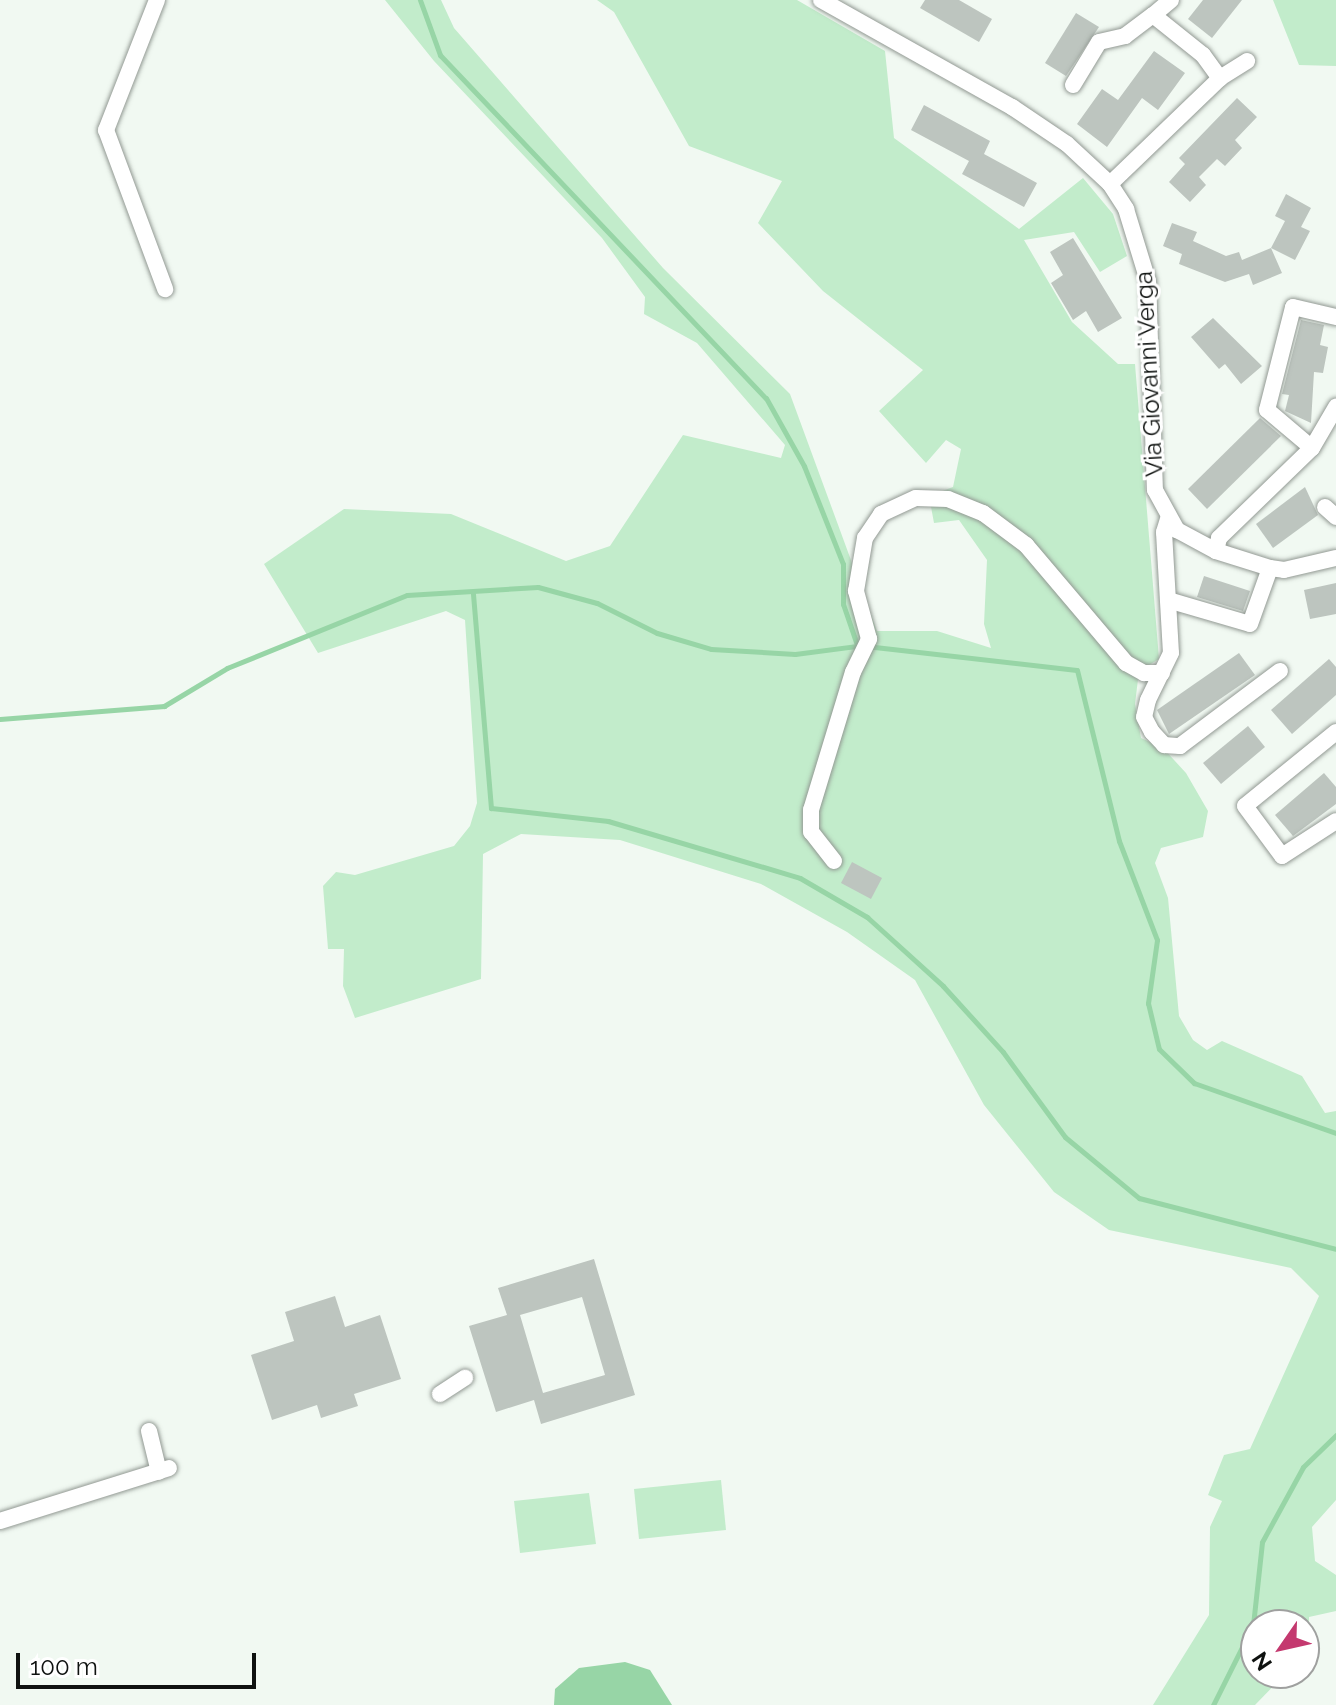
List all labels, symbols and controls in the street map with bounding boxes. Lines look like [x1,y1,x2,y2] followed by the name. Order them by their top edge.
[1129,270,1169,478] street label: Via Giovanni Verga
[1240,1609,1320,1689] north arrow
[20,1637,260,1687] scale bar
[1246,1647,1277,1676] text: N
[30,1652,98,1681] text: 100 m

